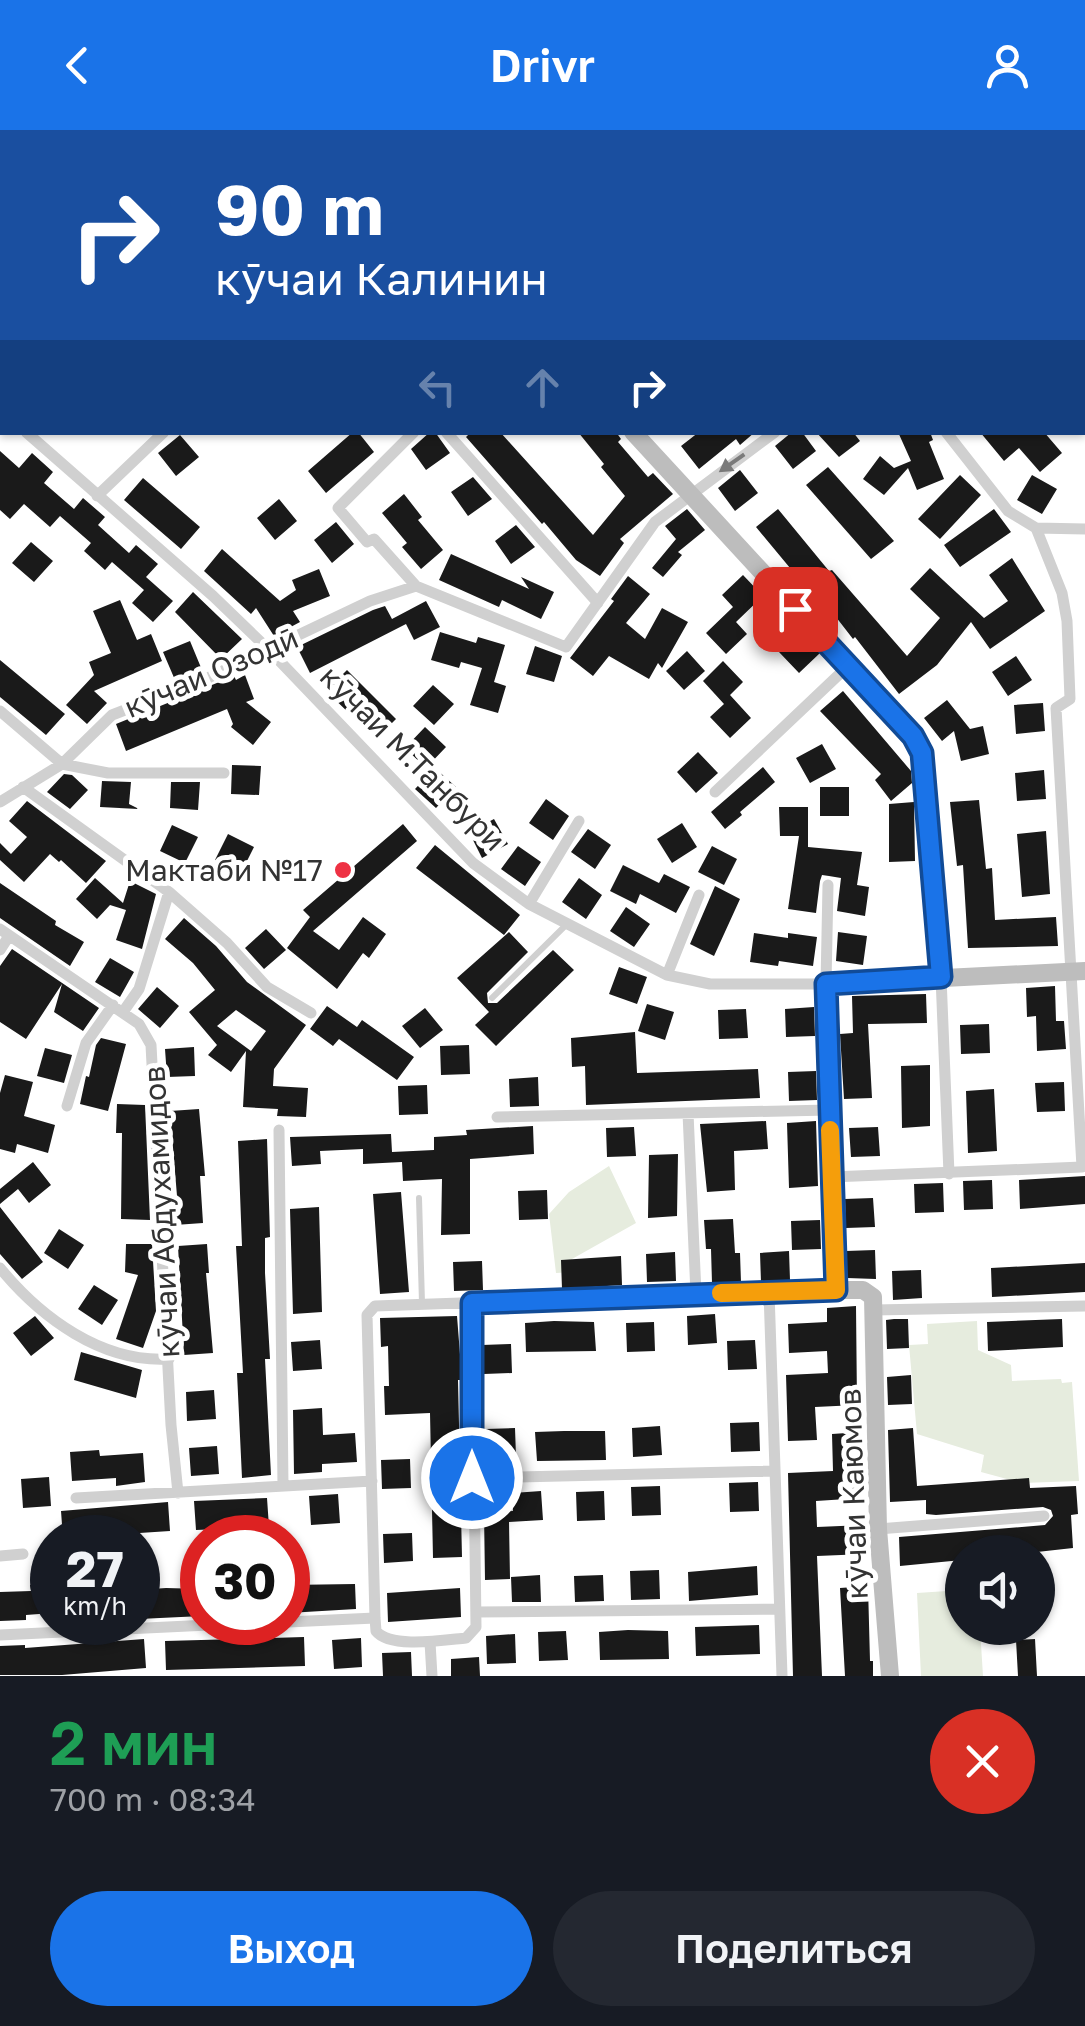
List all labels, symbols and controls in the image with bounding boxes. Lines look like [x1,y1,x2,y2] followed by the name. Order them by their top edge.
[50,38,105,93] icon: back
[490,38,595,92] text: Drivr
[980,38,1035,93] icon: person
[215,166,384,250] text: 90 m
[50,170,180,300] icon: right
[215,251,548,305] text: кӯчаи Калинин
[410,360,465,415] icon: left
[515,360,570,415] icon: ahead
[620,360,675,415] icon: right
[719,453,745,472] one-way arrow
[753,567,838,652] pin
[768,582,823,637] icon: arrive
[119,619,303,725] street label: кӯчаи Озодӣ
[313,658,513,858] street label: кӯчаи М.Танбури
[125,852,323,888] place label: Мактаби №17
[332,859,354,881] marker: Мактаби №17
[135,1065,187,1359] street label: кӯчаи Абдухамидов
[831,1388,875,1600] street label: кӯчаи Каюмов
[420,1426,524,1530] position arrow
[180,1515,310,1645] speed limit sign: 30
[945,1535,1055,1645] map controls
[945,1535,1055,1645] button: sound
[66,1538,124,1598] text: 27
[63,1590,127,1621] text: km/h
[50,1706,217,1778] text: 2 мин
[930,1709,1035,1814] button: close
[50,1780,256,1818] text: 700 m · 08:34
[50,1891,533,2006] button: Выход
[553,1891,1035,2006] button: Поделиться

